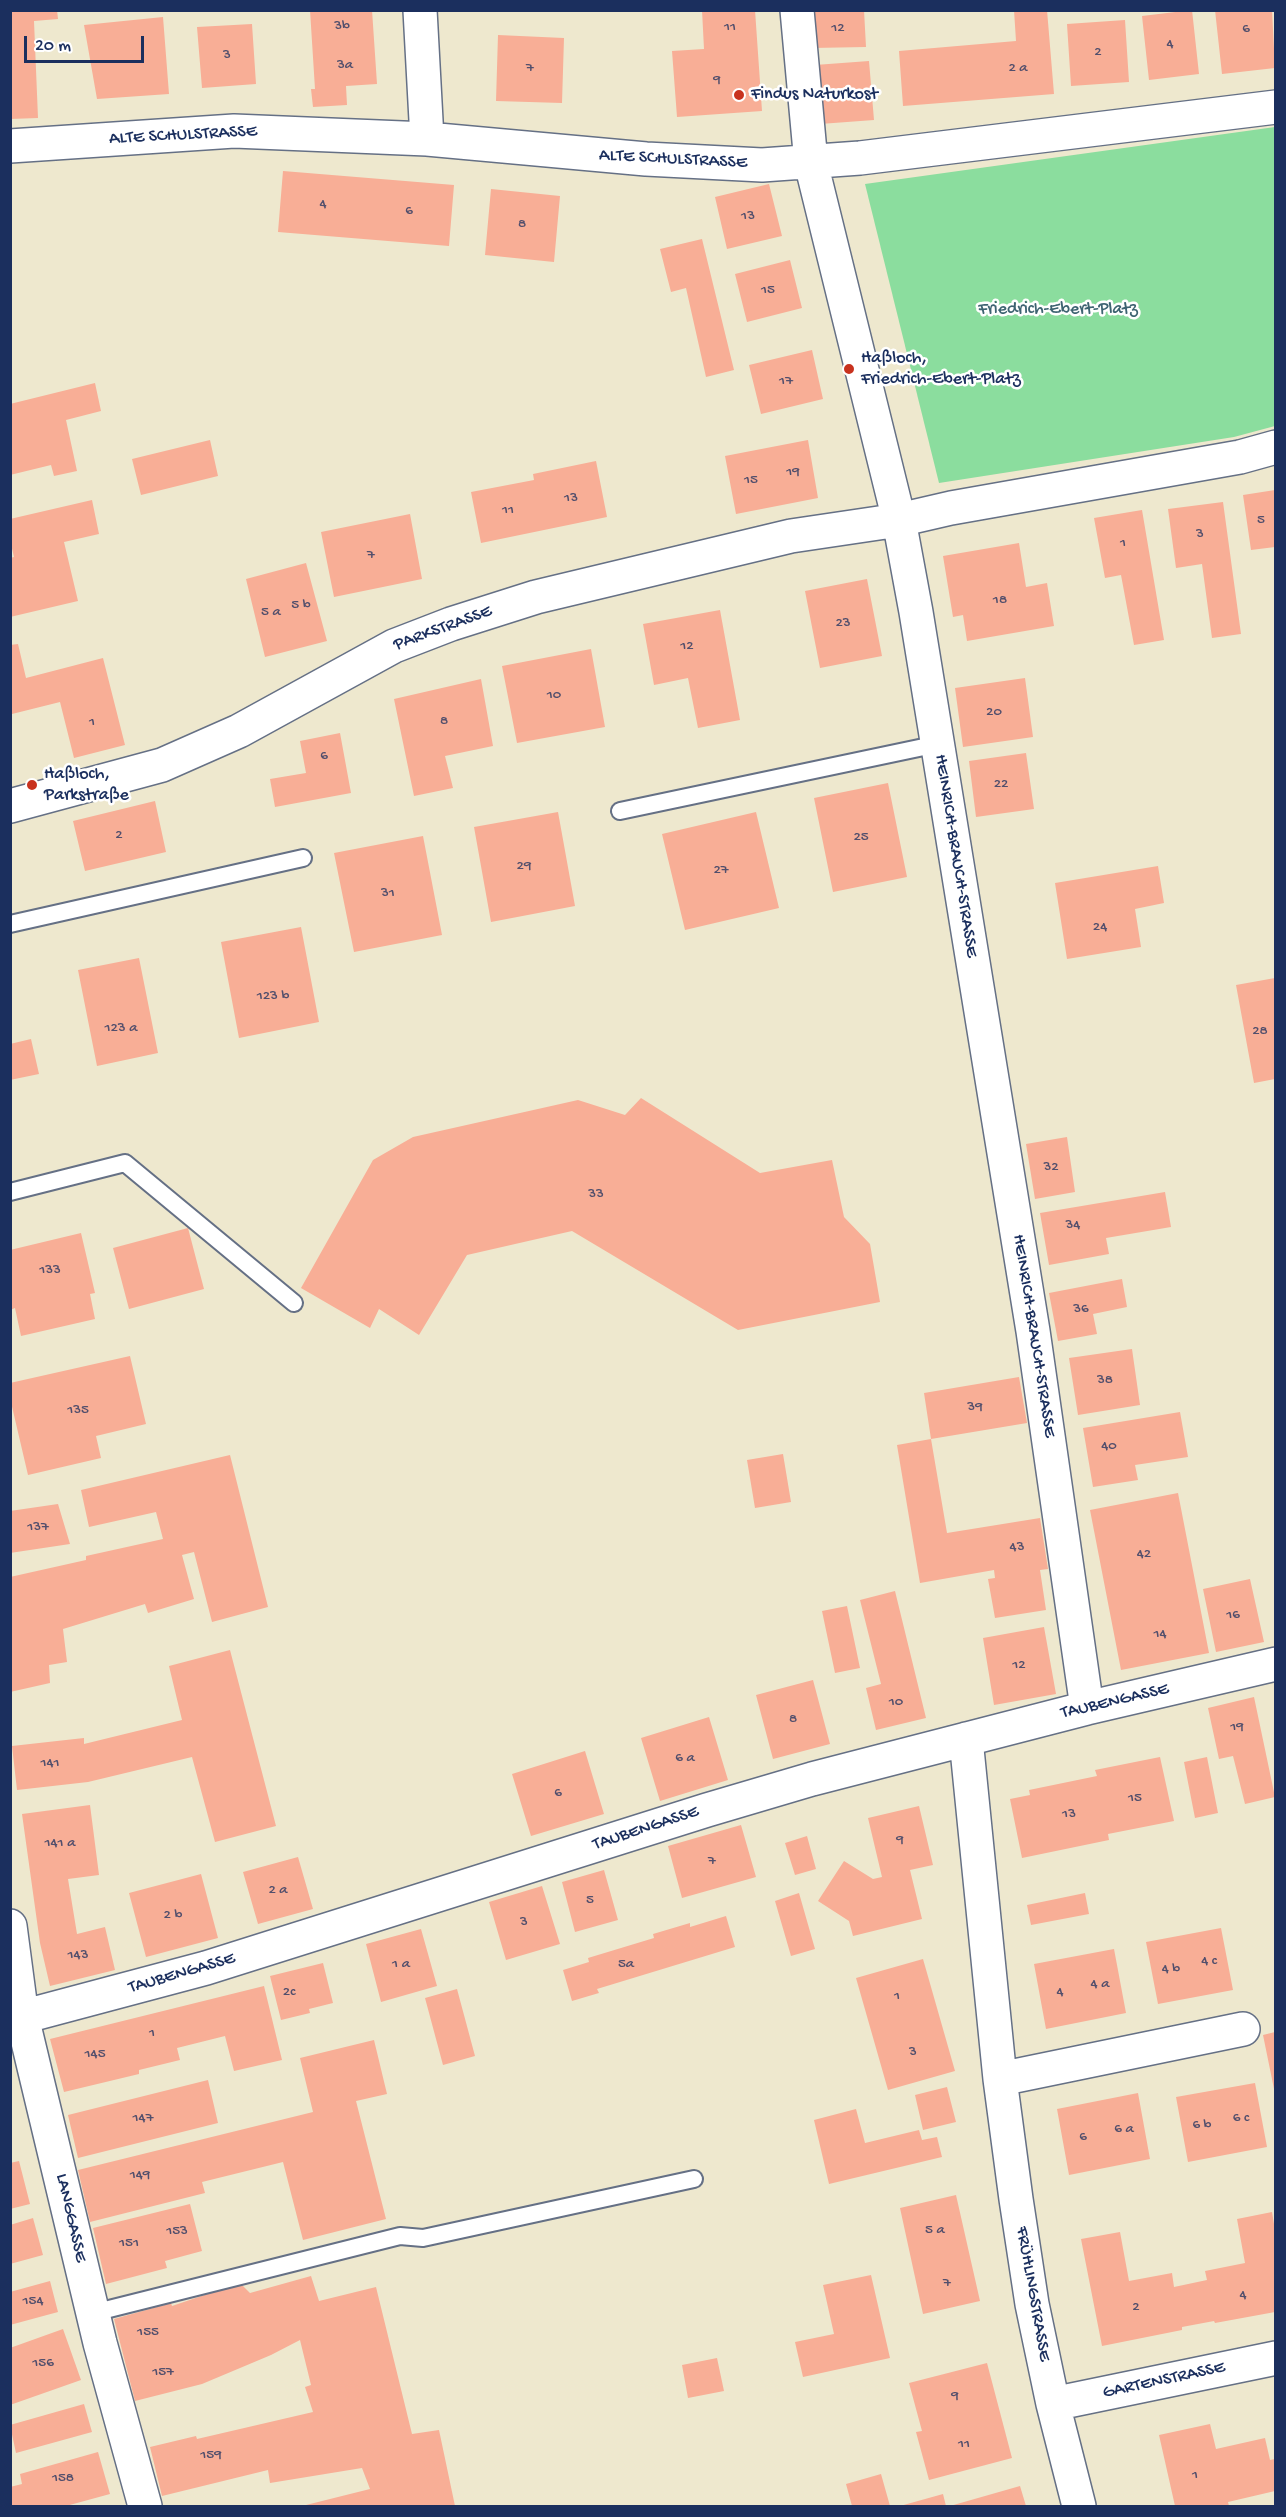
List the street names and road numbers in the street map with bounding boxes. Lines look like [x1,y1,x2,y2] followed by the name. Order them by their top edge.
[108,121,258,151] street label: ALTE SCHULSTRASSE
[598,145,748,175] street label: ALTE SCHULSTRASSE
[391,601,495,657] street label: PARKSTRASSE
[928,753,982,959] street label: HEINRICH-BRAUCH-STRASSE
[1006,1233,1060,1439] street label: HEINRICH-BRAUCH-STRASSE
[1059,1679,1171,1725] street label: TAUBENGASSE
[590,1802,702,1856] street label: TAUBENGASSE
[126,1948,238,2000] street label: TAUBENGASSE
[49,2172,91,2264] street label: LANGGASSE
[1010,2225,1054,2363] street label: FRÜHLINGSTRASSE
[1101,2357,1227,2405] street label: GARTENSTRASSE

